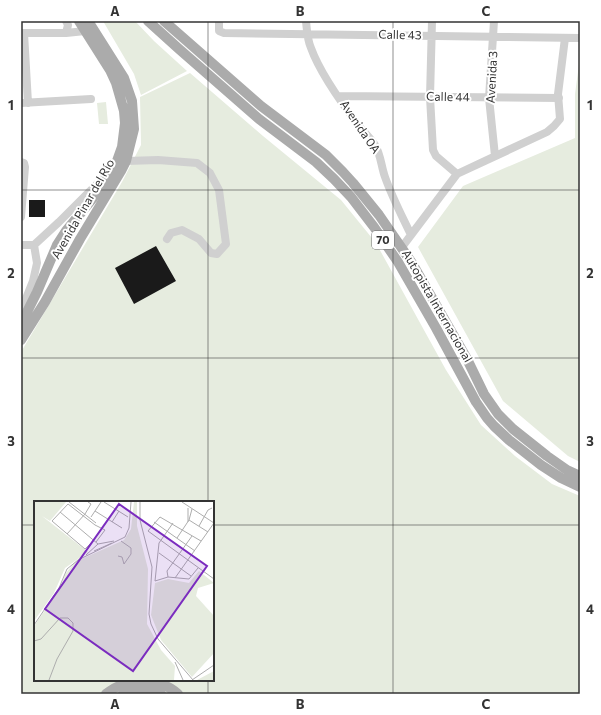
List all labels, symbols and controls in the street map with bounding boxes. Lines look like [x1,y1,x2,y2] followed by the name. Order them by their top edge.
[110,3,120,19] text: A
[296,3,305,19] text: B
[482,3,491,19] text: C
[378,27,422,41] street label: Calle 43
[483,50,499,103] street label: Avenida 3
[426,89,470,103] street label: Calle 44
[8,97,14,113] text: 1
[338,97,384,156] street label: Avenida 0A
[587,97,593,113] text: 1
[48,156,117,261] street label: Avenida Pinar del Río
[372,231,394,249] road number: 70
[400,247,476,364] street label: Autopista Internacional
[7,265,15,281] text: 2
[586,265,594,281] text: 2
[7,433,15,449] text: 3
[586,433,594,449] text: 3
[34,501,214,681] inset map
[7,601,15,617] text: 4
[586,601,594,617] text: 4
[110,696,120,712] text: A
[296,696,305,712] text: B
[482,696,491,712] text: C

